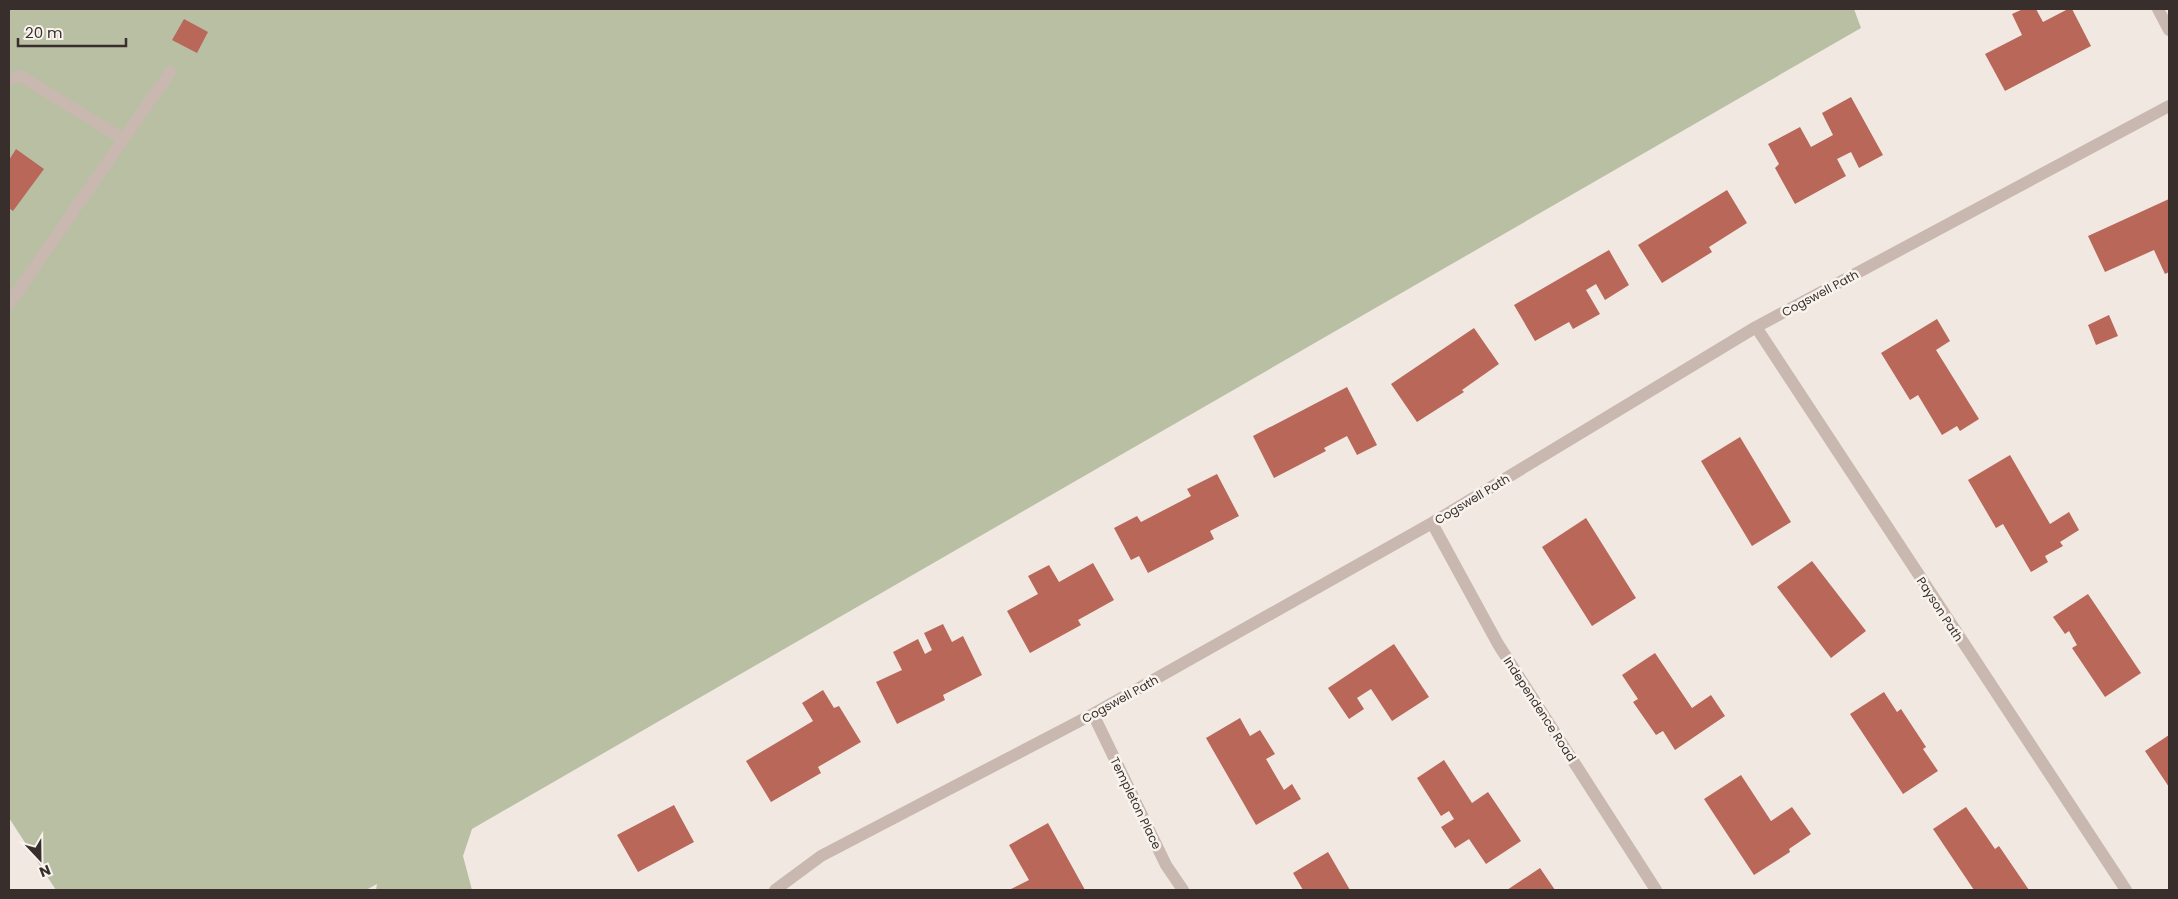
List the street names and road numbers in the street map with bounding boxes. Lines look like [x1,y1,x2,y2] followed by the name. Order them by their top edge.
[1779,266,1861,320] street label: Cogswell Path
[1431,470,1513,528] street label: Cogswell Path
[1913,573,1967,645] street label: Payson Path
[1500,653,1580,765] street label: Independence Road
[1079,671,1161,727] street label: Cogswell Path
[1106,754,1166,852] street label: Templeton Place

